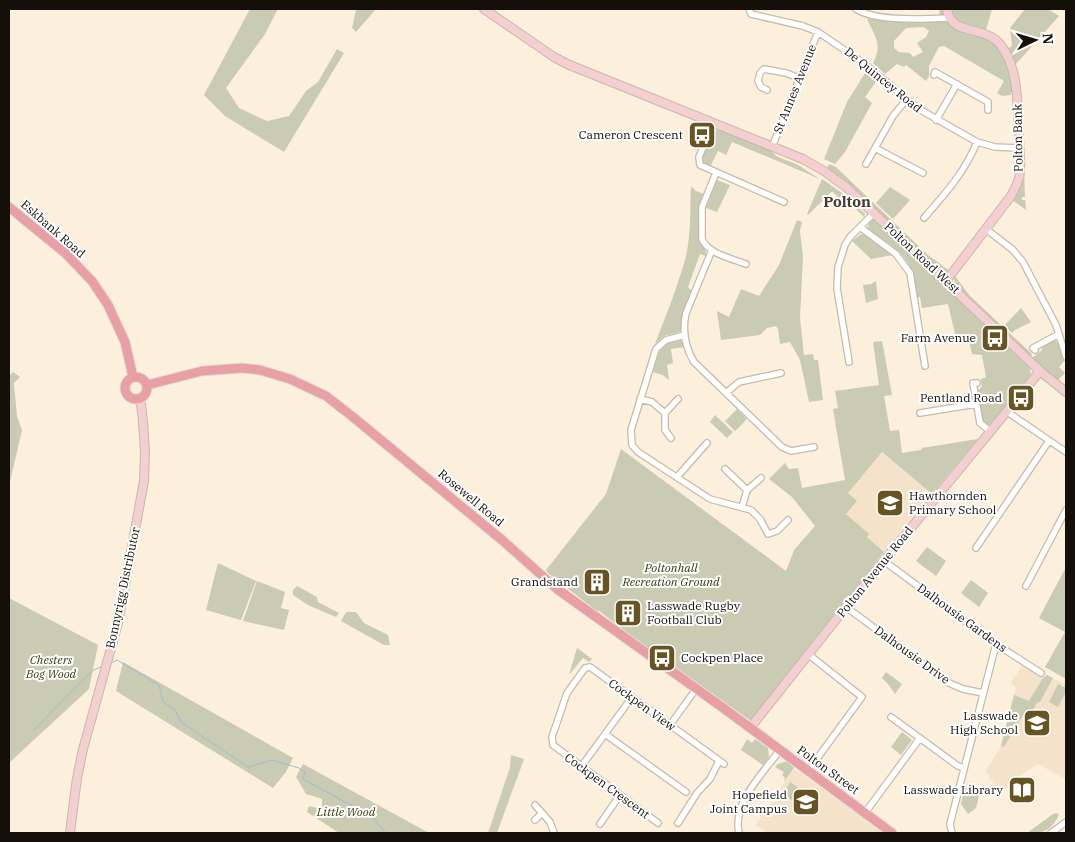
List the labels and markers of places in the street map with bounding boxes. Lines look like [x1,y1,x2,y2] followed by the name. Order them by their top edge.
[687,120,717,150] bus stop icon: Cameron Crescent
[579,127,683,142] place label: Cameron Crescent
[980,323,1010,353] bus stop icon: Farm Avenue
[901,330,976,345] place label: Farm Avenue
[1006,383,1036,413] bus stop icon: Pentland Road
[920,390,1002,405] place label: Pentland Road
[875,488,905,518] school or university icon: Hawthornden Primary School
[909,488,997,517] place label: Hawthornden Primary School
[582,567,612,597] building icon: Grandstand
[511,574,578,589] place label: Grandstand
[613,598,643,628] building icon: Lasswade Rugby Football Club
[647,598,741,627] place label: Lasswade Rugby Football Club
[647,643,677,673] bus stop icon: Cockpen Place
[681,650,763,665] place label: Cockpen Place
[950,708,1018,737] place label: Lasswade High School
[1022,708,1052,738] school or university icon: Lasswade High School
[1007,775,1037,805] library icon: Lasswade Library
[903,782,1004,797] place label: Lasswade Library
[710,787,787,816] place label: Hopefield Joint Campus
[791,787,821,817] school or university icon: Hopefield Joint Campus

